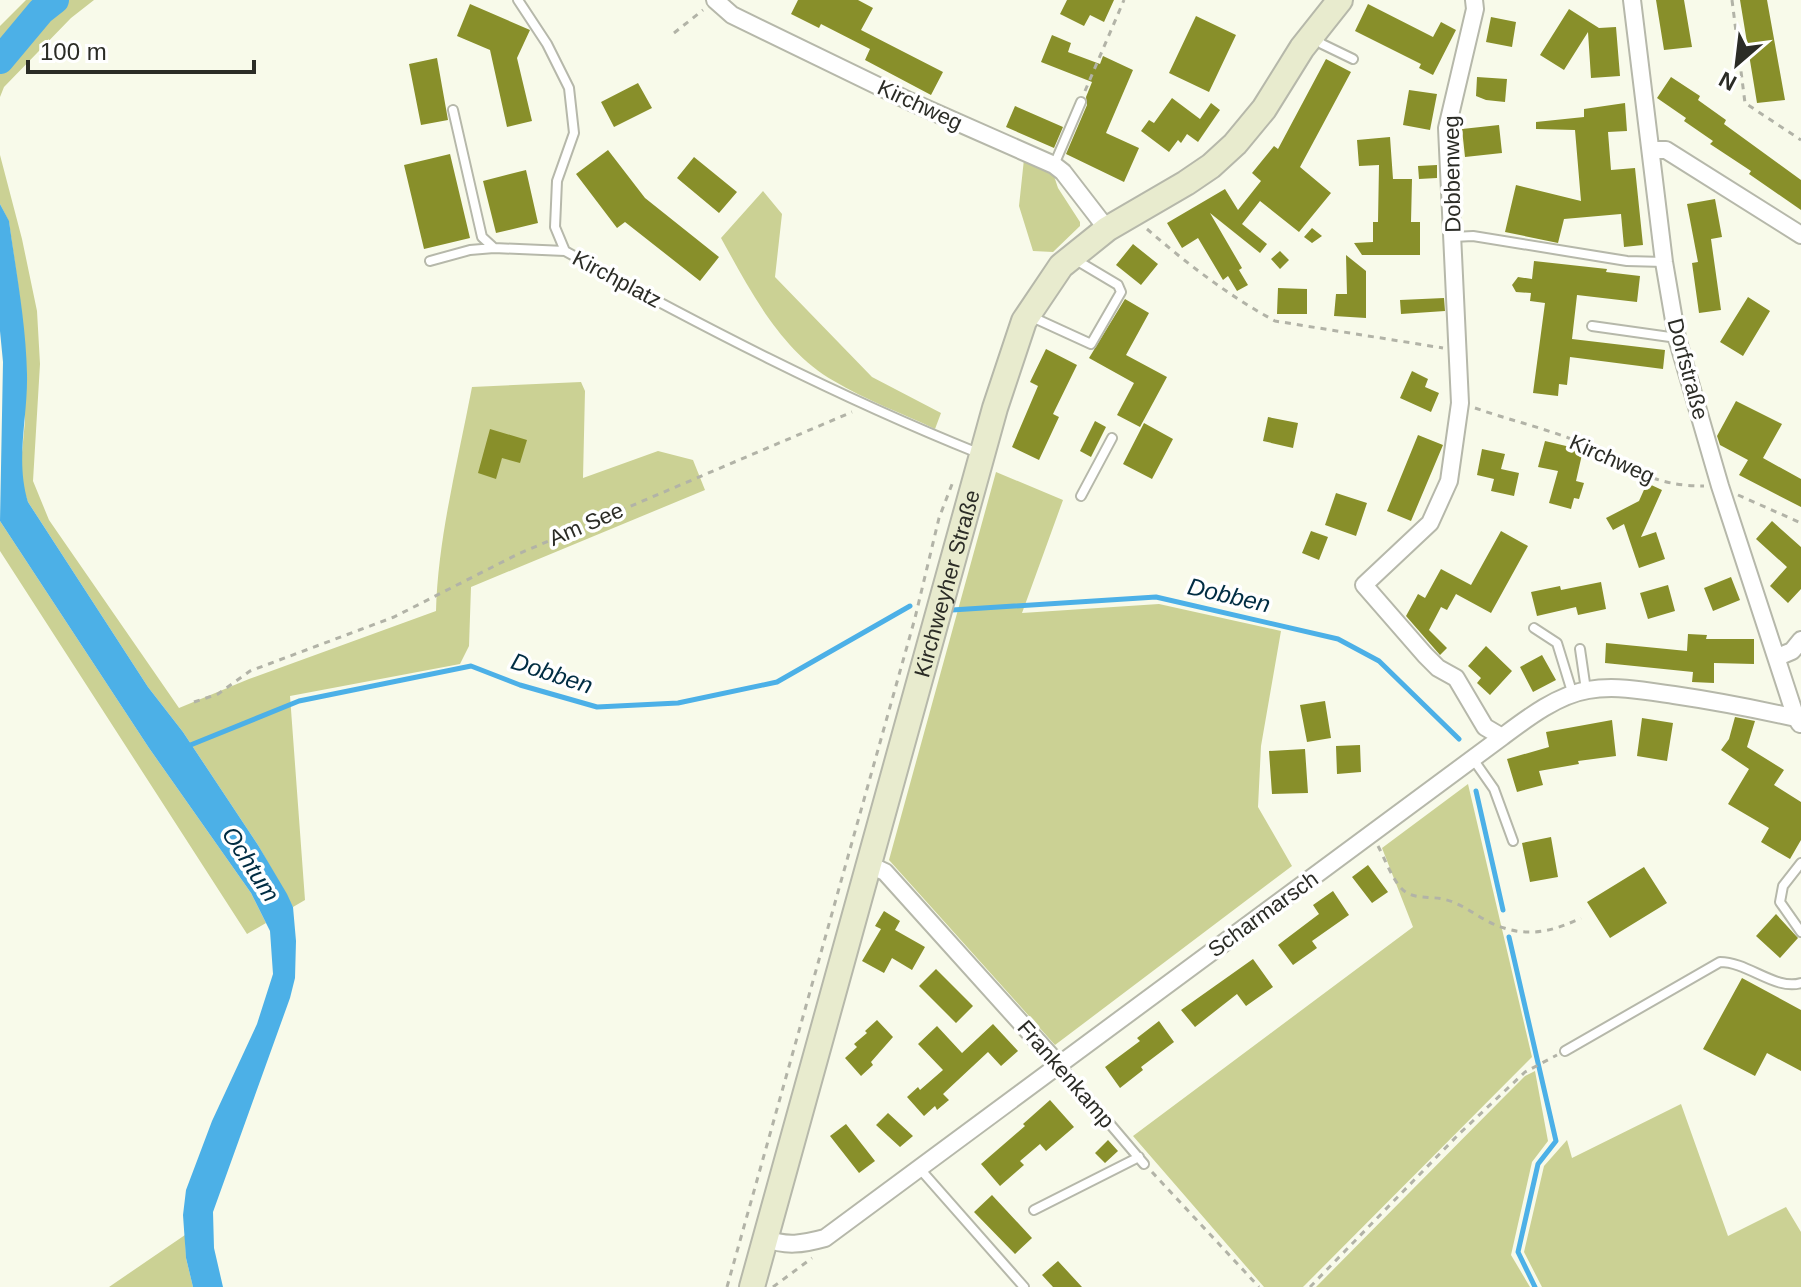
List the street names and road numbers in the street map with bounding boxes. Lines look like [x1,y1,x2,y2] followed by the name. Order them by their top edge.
[874,75,966,135] street label: Kirchweg
[1438,115,1466,233] street label: Dobbenweg
[568,245,666,313] street label: Kirchplatz
[1662,316,1714,422] street label: Dorfstraße
[1566,429,1658,489] street label: Kirchweg
[909,487,984,680] street label: Kirchweyher Straße
[545,497,627,551] street label: Am See
[1203,866,1323,962] street label: Scharmarsch
[1012,1015,1120,1133] street label: Frankenkamp

